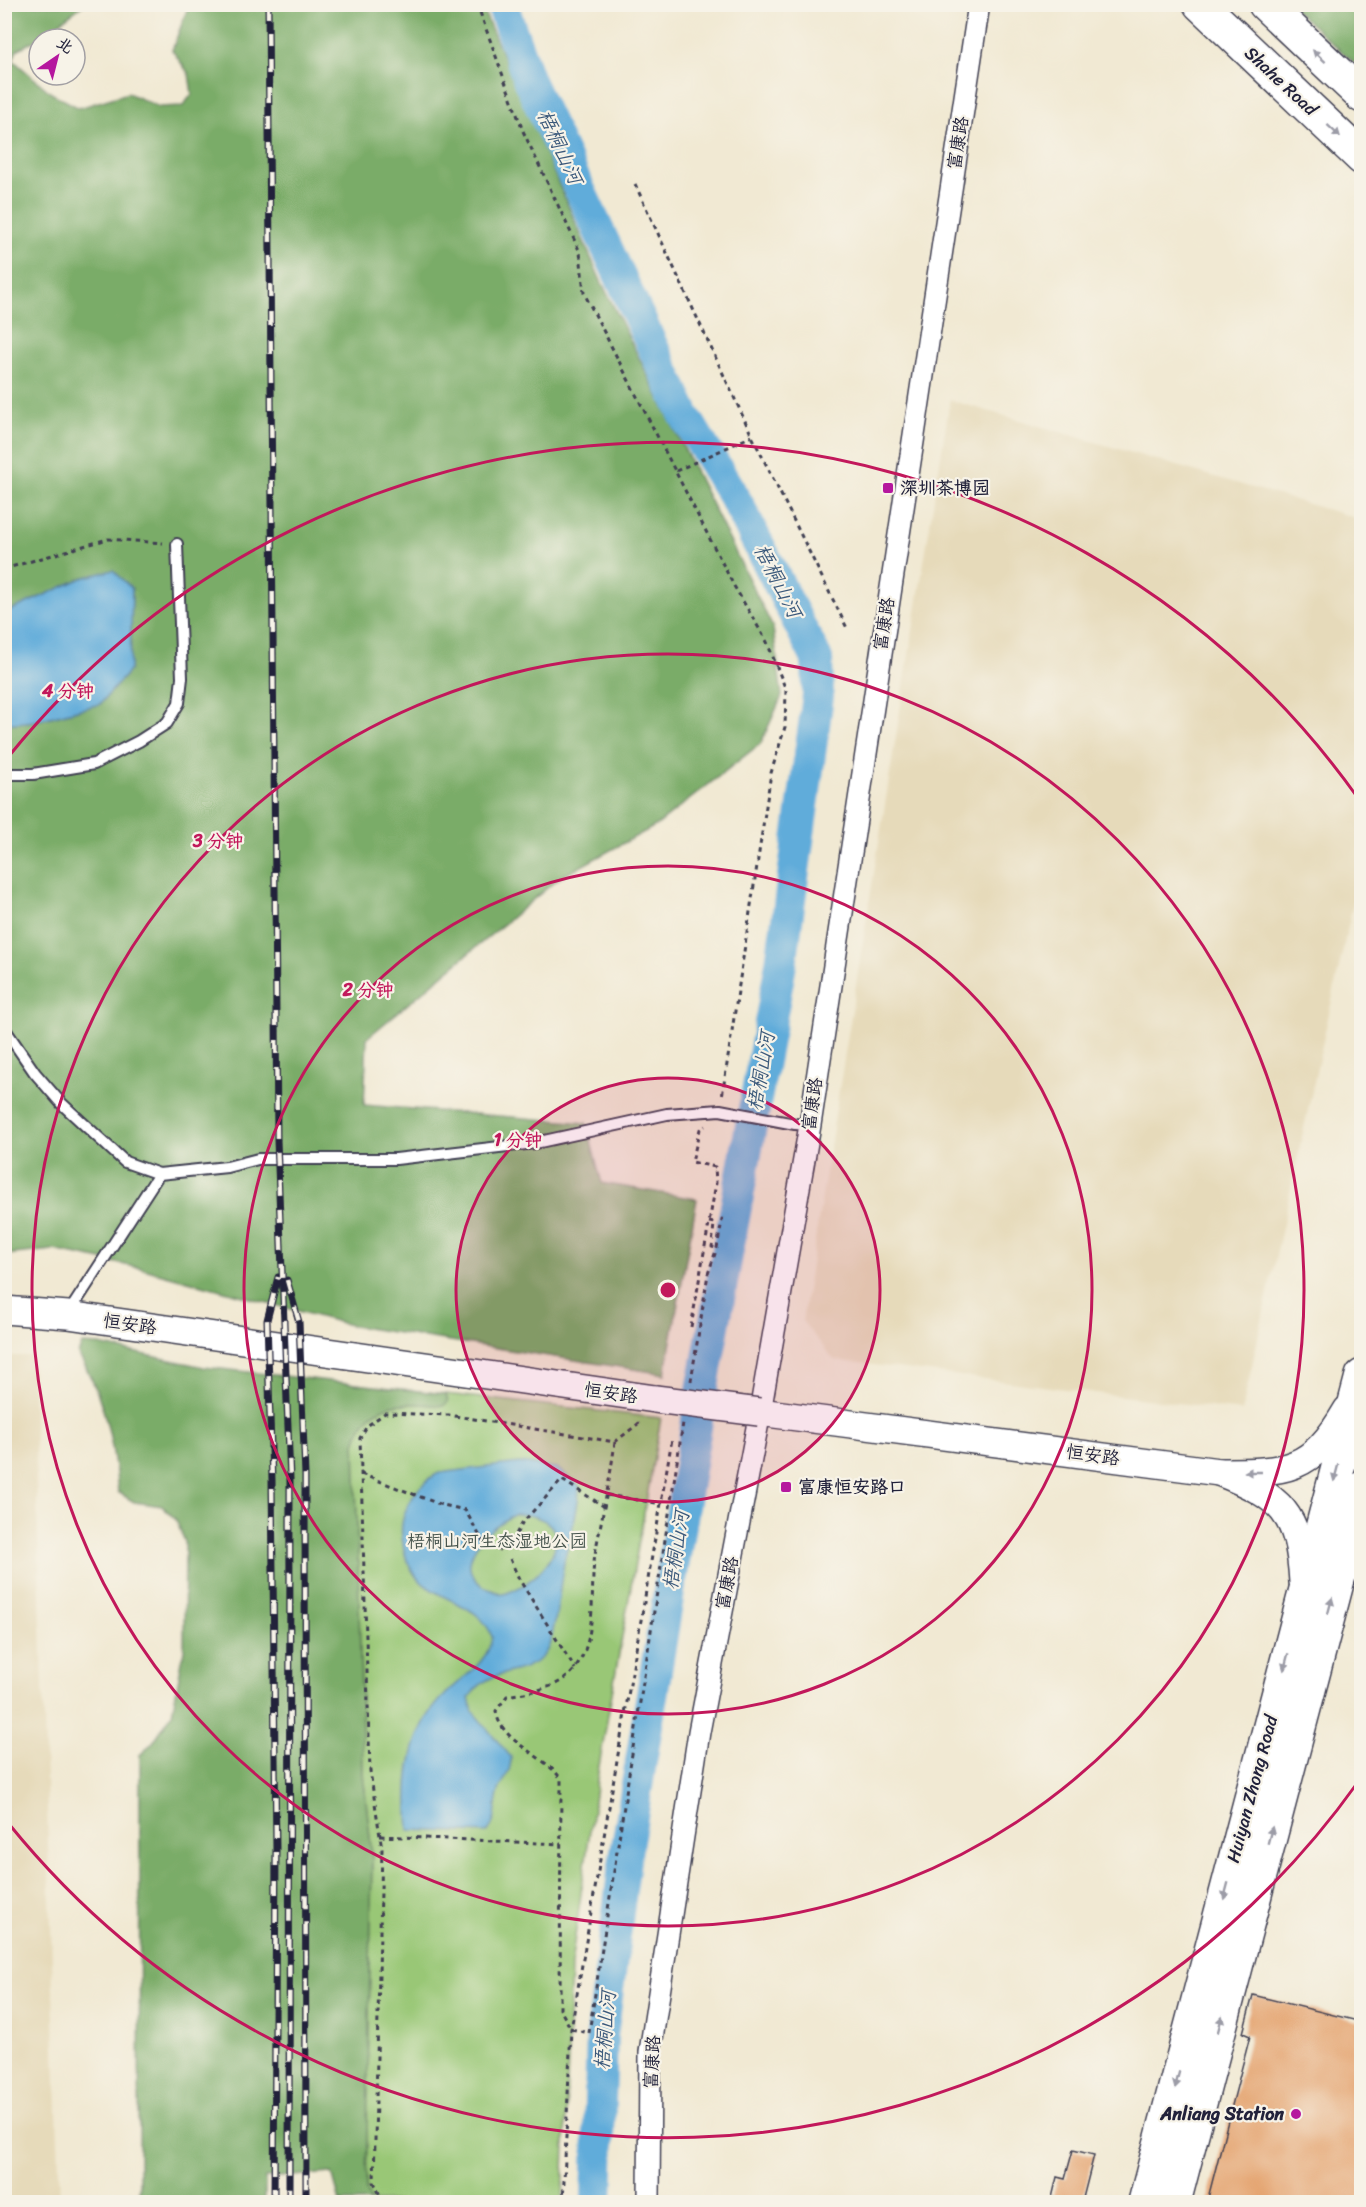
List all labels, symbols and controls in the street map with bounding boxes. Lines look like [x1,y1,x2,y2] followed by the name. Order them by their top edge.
[27,27,87,87] north arrow
[50,29,80,62] text: 北
[1237,38,1326,125] street label: Shahe Road
[1312,50,1327,63] one-way arrow
[527,103,594,193] water label: 梧桐山河
[938,114,978,172] street label: 富康路
[1326,124,1340,138] one-way arrow
[900,472,990,504] place label: 深圳茶博园
[881,481,895,495] marker: 深圳茶博园
[744,537,813,627] water label: 梧桐山河
[864,595,904,653] street label: 富康路
[41,675,94,707] text: 4 分钟
[192,825,243,857] text: 3 分钟
[341,974,394,1006] text: 2 分钟
[737,1026,786,1113] water label: 梧桐山河
[792,1075,832,1133] street label: 富康路
[494,1124,542,1156] text: 1 分钟
[658,1280,678,1300] centre of rings
[101,1304,159,1344] street label: 恒安路
[582,1373,640,1413] street label: 恒安路
[1064,1435,1122,1475] street label: 恒安路
[1331,1464,1340,1482] one-way arrow
[1243,1467,1262,1477] one-way arrow
[798,1471,906,1503] place label: 富康恒安路口
[779,1480,793,1494] marker: 富康恒安路口
[652,1505,700,1592] water label: 梧桐山河
[407,1525,587,1557] park label: 梧桐山河生态湿地公园
[706,1553,748,1613] street label: 富康路
[1326,1597,1336,1615] one-way arrow
[1281,1653,1290,1671] one-way arrow
[1217,1710,1287,1866] street label: Huiyan Zhong Road
[1265,1826,1275,1844] one-way arrow
[1220,1882,1230,1900] one-way arrow
[584,1986,626,2071] water label: 梧桐山河
[1216,2015,1226,2033] one-way arrow
[635,2034,669,2090] street label: 富康路
[1171,2070,1181,2089] one-way arrow
[1160,2098,1284,2130] place label: Anliang Station
[1289,2107,1303,2121] marker: Anliang Station

